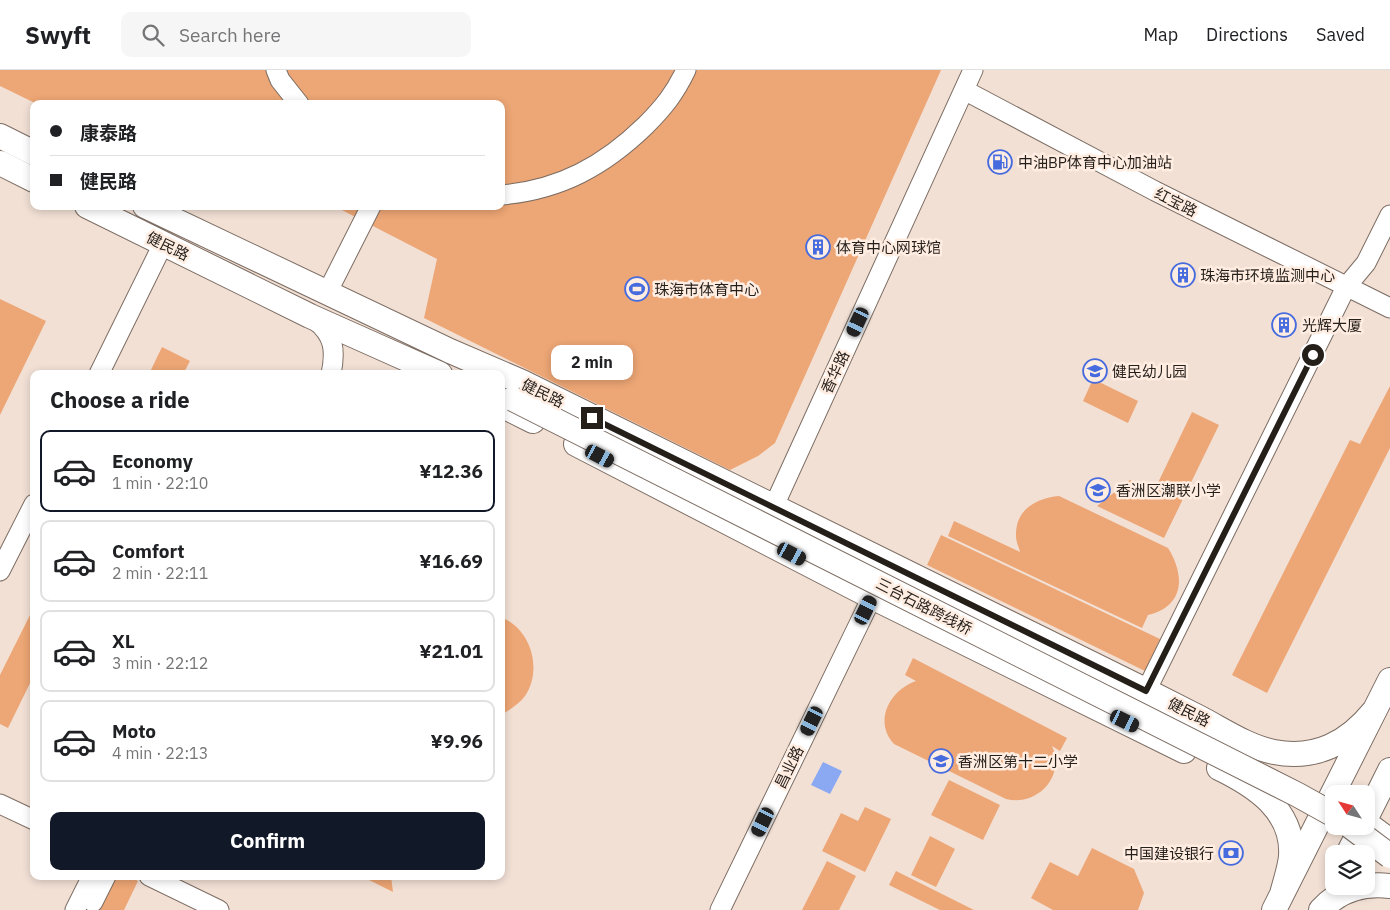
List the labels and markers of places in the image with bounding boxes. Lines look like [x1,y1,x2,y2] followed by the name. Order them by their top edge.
[987,149,1013,175] fuel station icon: 中油BP体育中心加油站
[1018,153,1172,172] place label: 中油BP体育中心加油站
[805,234,831,260] building icon: 体育中心网球馆
[836,238,941,257] place label: 体育中心网球馆
[1170,262,1196,288] building icon: 珠海市环境监测中心
[1200,266,1335,285] place label: 珠海市环境监测中心
[624,276,650,302] sports icon: 珠海市体育中心
[654,280,759,299] place label: 珠海市体育中心
[1271,312,1297,338] building icon: 光辉大厦
[1302,316,1362,335] place label: 光辉大厦
[1082,358,1108,384] school or university icon: 健民幼儿园
[1112,362,1187,381] place label: 健民幼儿园
[1085,477,1111,503] school or university icon: 香洲区潮联小学
[1116,481,1221,500] place label: 香洲区潮联小学
[928,748,954,774] school or university icon: 香洲区第十二小学
[958,752,1078,771] place label: 香洲区第十二小学
[1218,840,1244,866] bank icon: 中国建设银行
[1124,844,1214,863] place label: 中国建设银行

